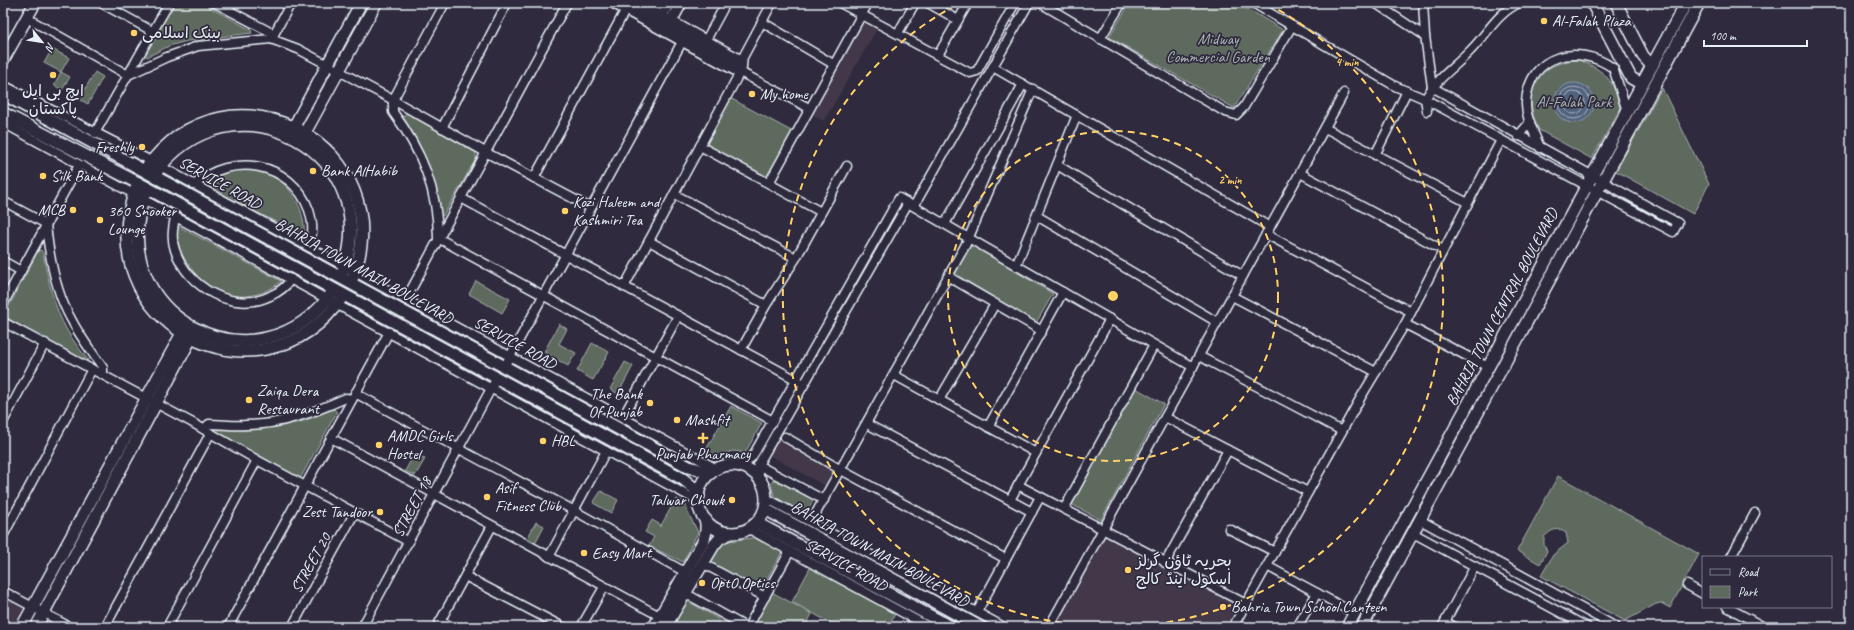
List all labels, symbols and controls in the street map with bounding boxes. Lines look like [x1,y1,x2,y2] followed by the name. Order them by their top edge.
[1552,11,1632,31] place label: Al-Falah Plaza
[1539,16,1549,26] marker: Al-Falah Plaza
[22,22,62,62] north arrow
[1704,22,1807,48] scale bar
[142,23,221,43] place label: بینک اسلامی
[129,28,139,38] marker: بینک اسلامی
[1710,28,1737,44] text: 100 m
[1166,29,1271,67] park label: Midway Commercial Garden
[42,41,58,55] text: N
[1336,54,1359,70] text: 4 min
[48,70,58,80] marker: ایچ بی ایل پاکستان
[22,81,84,119] place label: ایچ بی ایل پاکستان
[760,84,810,104] place label: My home
[747,89,757,99] marker: My home
[1537,92,1613,112] park label: Al-Falah Park
[95,137,136,157] place label: Freshly
[137,142,147,152] marker: Freshly
[175,152,266,215] street label: SERVICE ROAD
[321,161,398,181] place label: Bank AlHabib
[51,166,103,186] place label: Silk Bank
[308,166,318,176] marker: Bank AlHabib
[38,171,48,181] marker: Silk Bank
[1219,172,1242,188] text: 2 min
[573,192,662,230] place label: Kozi Haleem and Kashmiri Tea
[38,200,67,220] place label: MCB
[108,201,177,239] place label: 360 Snooker Lounge
[1441,203,1563,409] street label: BAHRIA TOWN CENTRAL BOULEVARD
[68,205,78,215] marker: MCB
[560,206,570,216] marker: Kozi Haleem and Kashmiri Tea
[272,214,458,329] street label: BAHRIA TOWN MAIN BOULEVARD
[95,215,105,225] marker: 360 Snooker Lounge
[1106,289,1120,303] centre of rings
[470,312,561,375] street label: SERVICE ROAD
[257,381,321,419] place label: Zaiqa Dera Restaurant
[589,384,643,422] place label: The Bank Of Punjab
[244,395,254,405] marker: Zaiqa Dera Restaurant
[645,398,655,408] marker: The Bank Of Punjab
[685,410,732,430] place label: Mashfit
[672,415,682,425] marker: Mashfit
[387,426,454,464] place label: AMDC Girls Hostel
[551,431,575,451] place label: HBL
[698,433,708,443] marker: Punjab Pharmacy
[538,436,548,446] marker: HBL
[374,440,384,450] marker: AMDC Girls Hostel
[656,444,752,464] place label: Punjab Pharmacy
[388,472,437,541] street label: STREET 18
[495,478,562,516] place label: Asif Fitness Club
[649,490,725,510] place label: Talwar Chowk
[482,492,492,502] marker: Asif Fitness Club
[727,495,737,505] marker: Talwar Chowk
[788,497,974,612] street label: BAHRIA TOWN MAIN BOULEVARD
[302,502,373,522] place label: Zest Tandoor
[375,507,385,517] marker: Zest Tandoor
[286,528,336,596] street label: STREET 20
[801,534,892,597] street label: SERVICE ROAD
[592,543,653,563] place label: Easy Mart
[579,548,589,558] marker: Easy Mart
[1134,551,1232,589] place label: بحریہ ٹاؤن گرلز اسکول اینڈ کالج
[1702,556,1832,608] legend
[1738,564,1760,580] text: Road
[1123,565,1133,575] marker: بحریہ ٹاؤن گرلز اسکول اینڈ کالج
[710,573,776,593] place label: OptO Optics
[697,578,707,588] marker: OptO Optics
[1738,584,1759,600] text: Park
[1231,597,1387,617] place label: Bahria Town School Canteen
[1218,602,1228,612] marker: Bahria Town School Canteen

